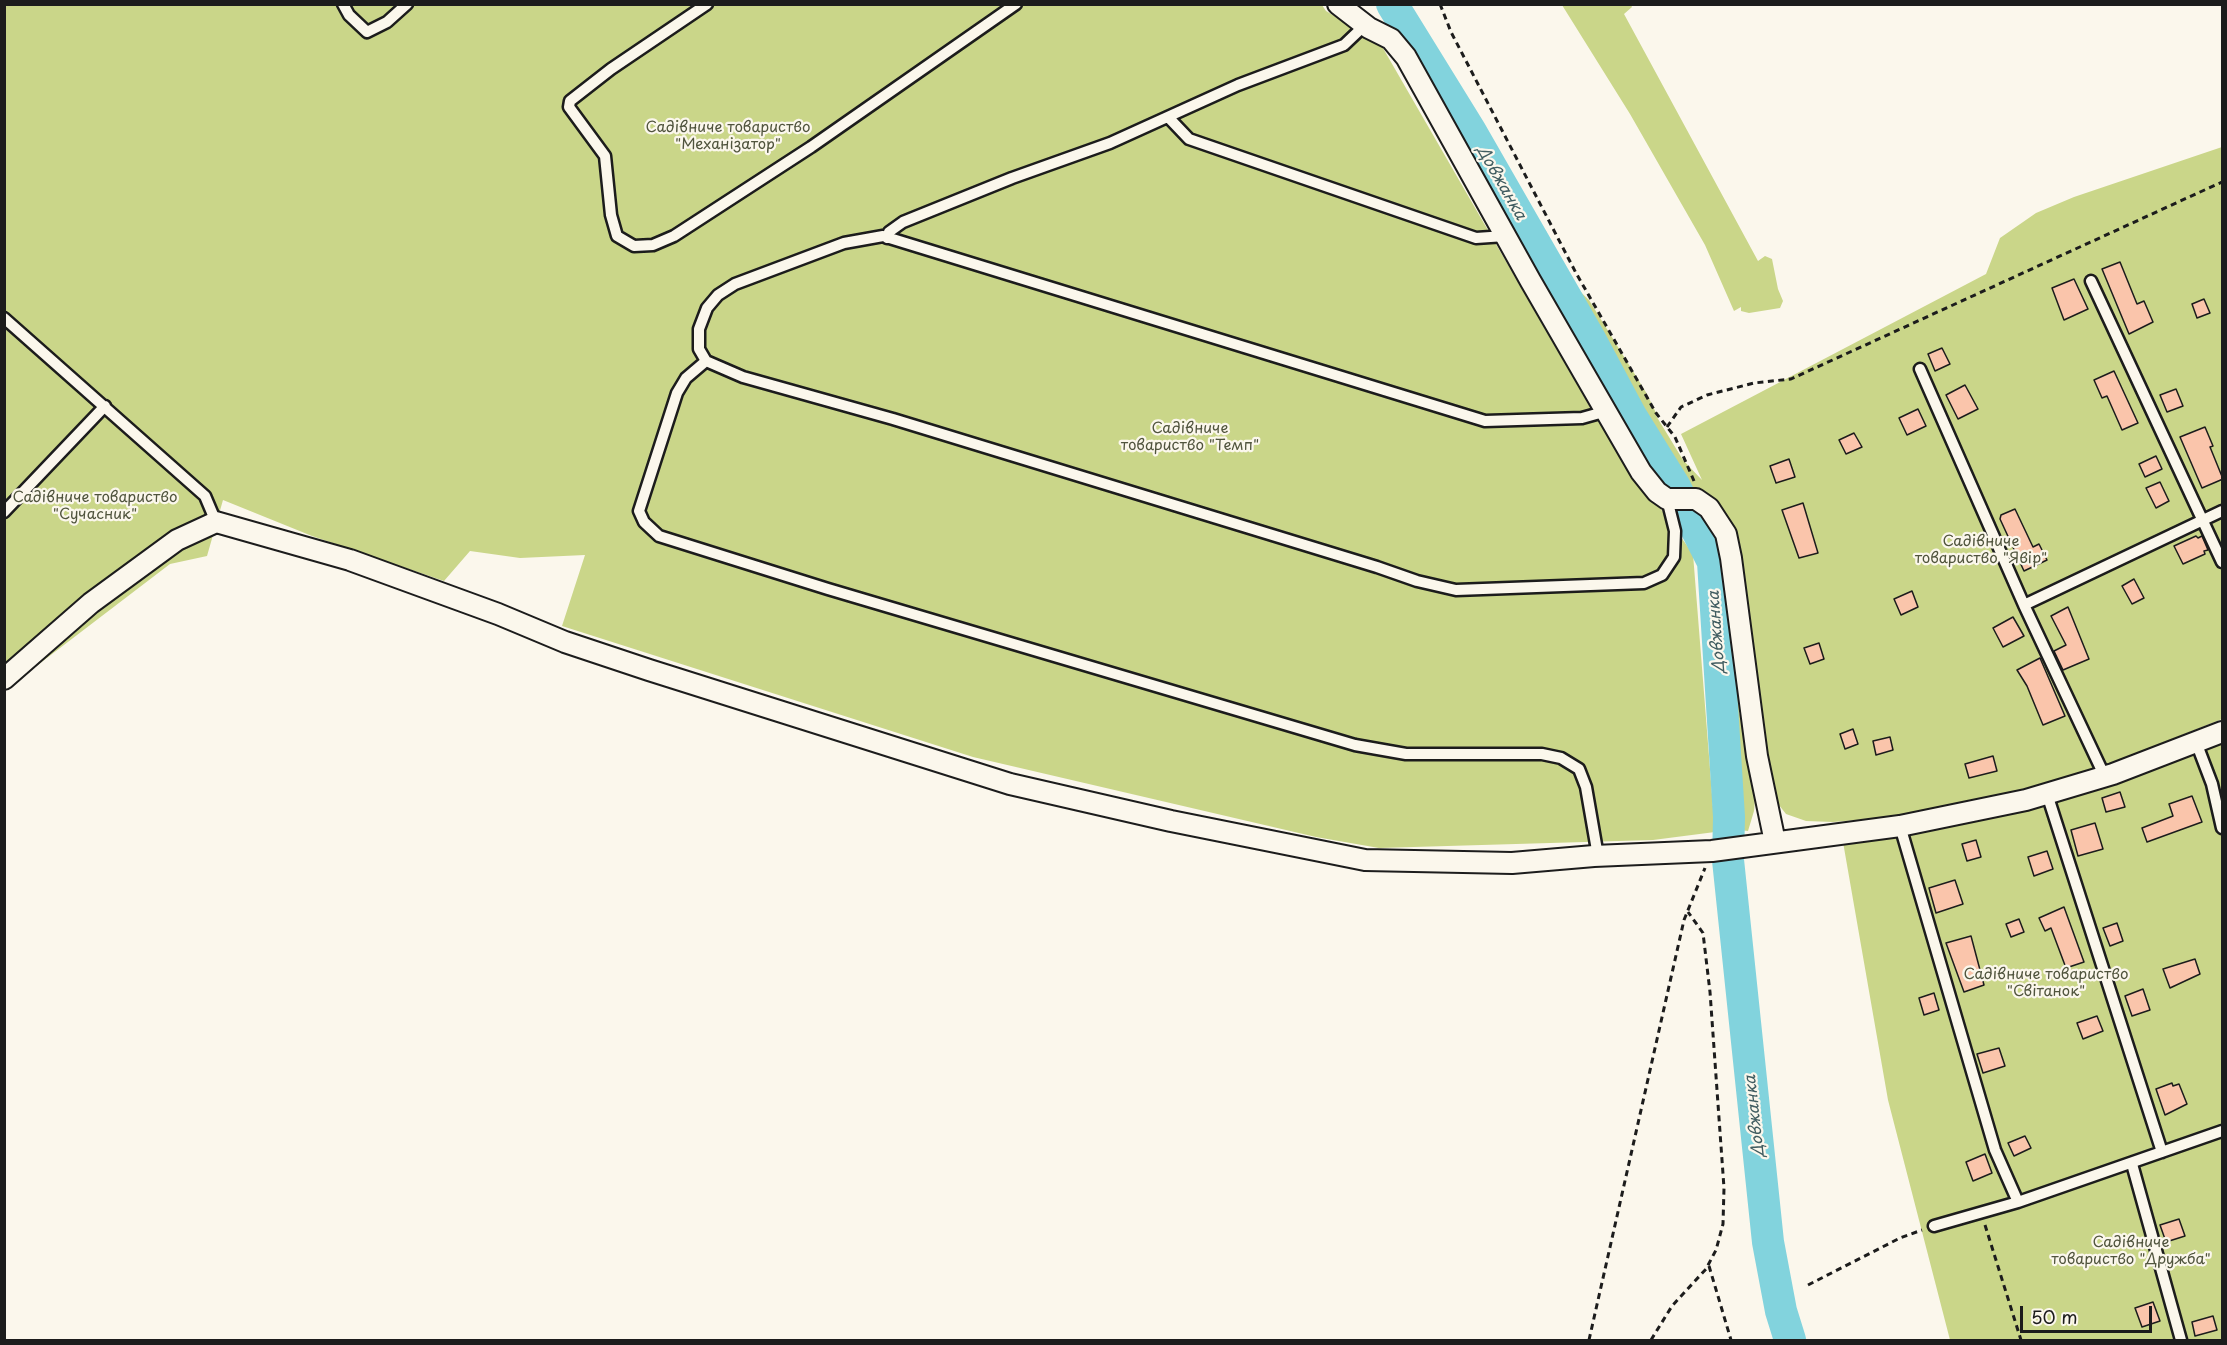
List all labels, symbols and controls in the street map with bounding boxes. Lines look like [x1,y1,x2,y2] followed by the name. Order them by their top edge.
[646,119,810,154] park label: Садівниче товариство "Механізатор"
[1472,143,1530,223] water label: Довжанка
[1121,420,1259,455] park label: Садівниче товариство "Темп"
[13,489,177,524] park label: Садівниче товариство "Сучасник"
[1915,533,2047,568] park label: Садівниче товариство "Явір"
[1705,590,1729,674] water label: Довжанка
[1964,966,2128,1001] park label: Садівниче товариство "Світанок"
[1741,1074,1769,1158] water label: Довжанка
[2051,1234,2211,1269] park label: Садівниче товариство "Дружба"
[2023,1294,2155,1332] scale bar
[2031,1303,2078,1330] text: 50 m

